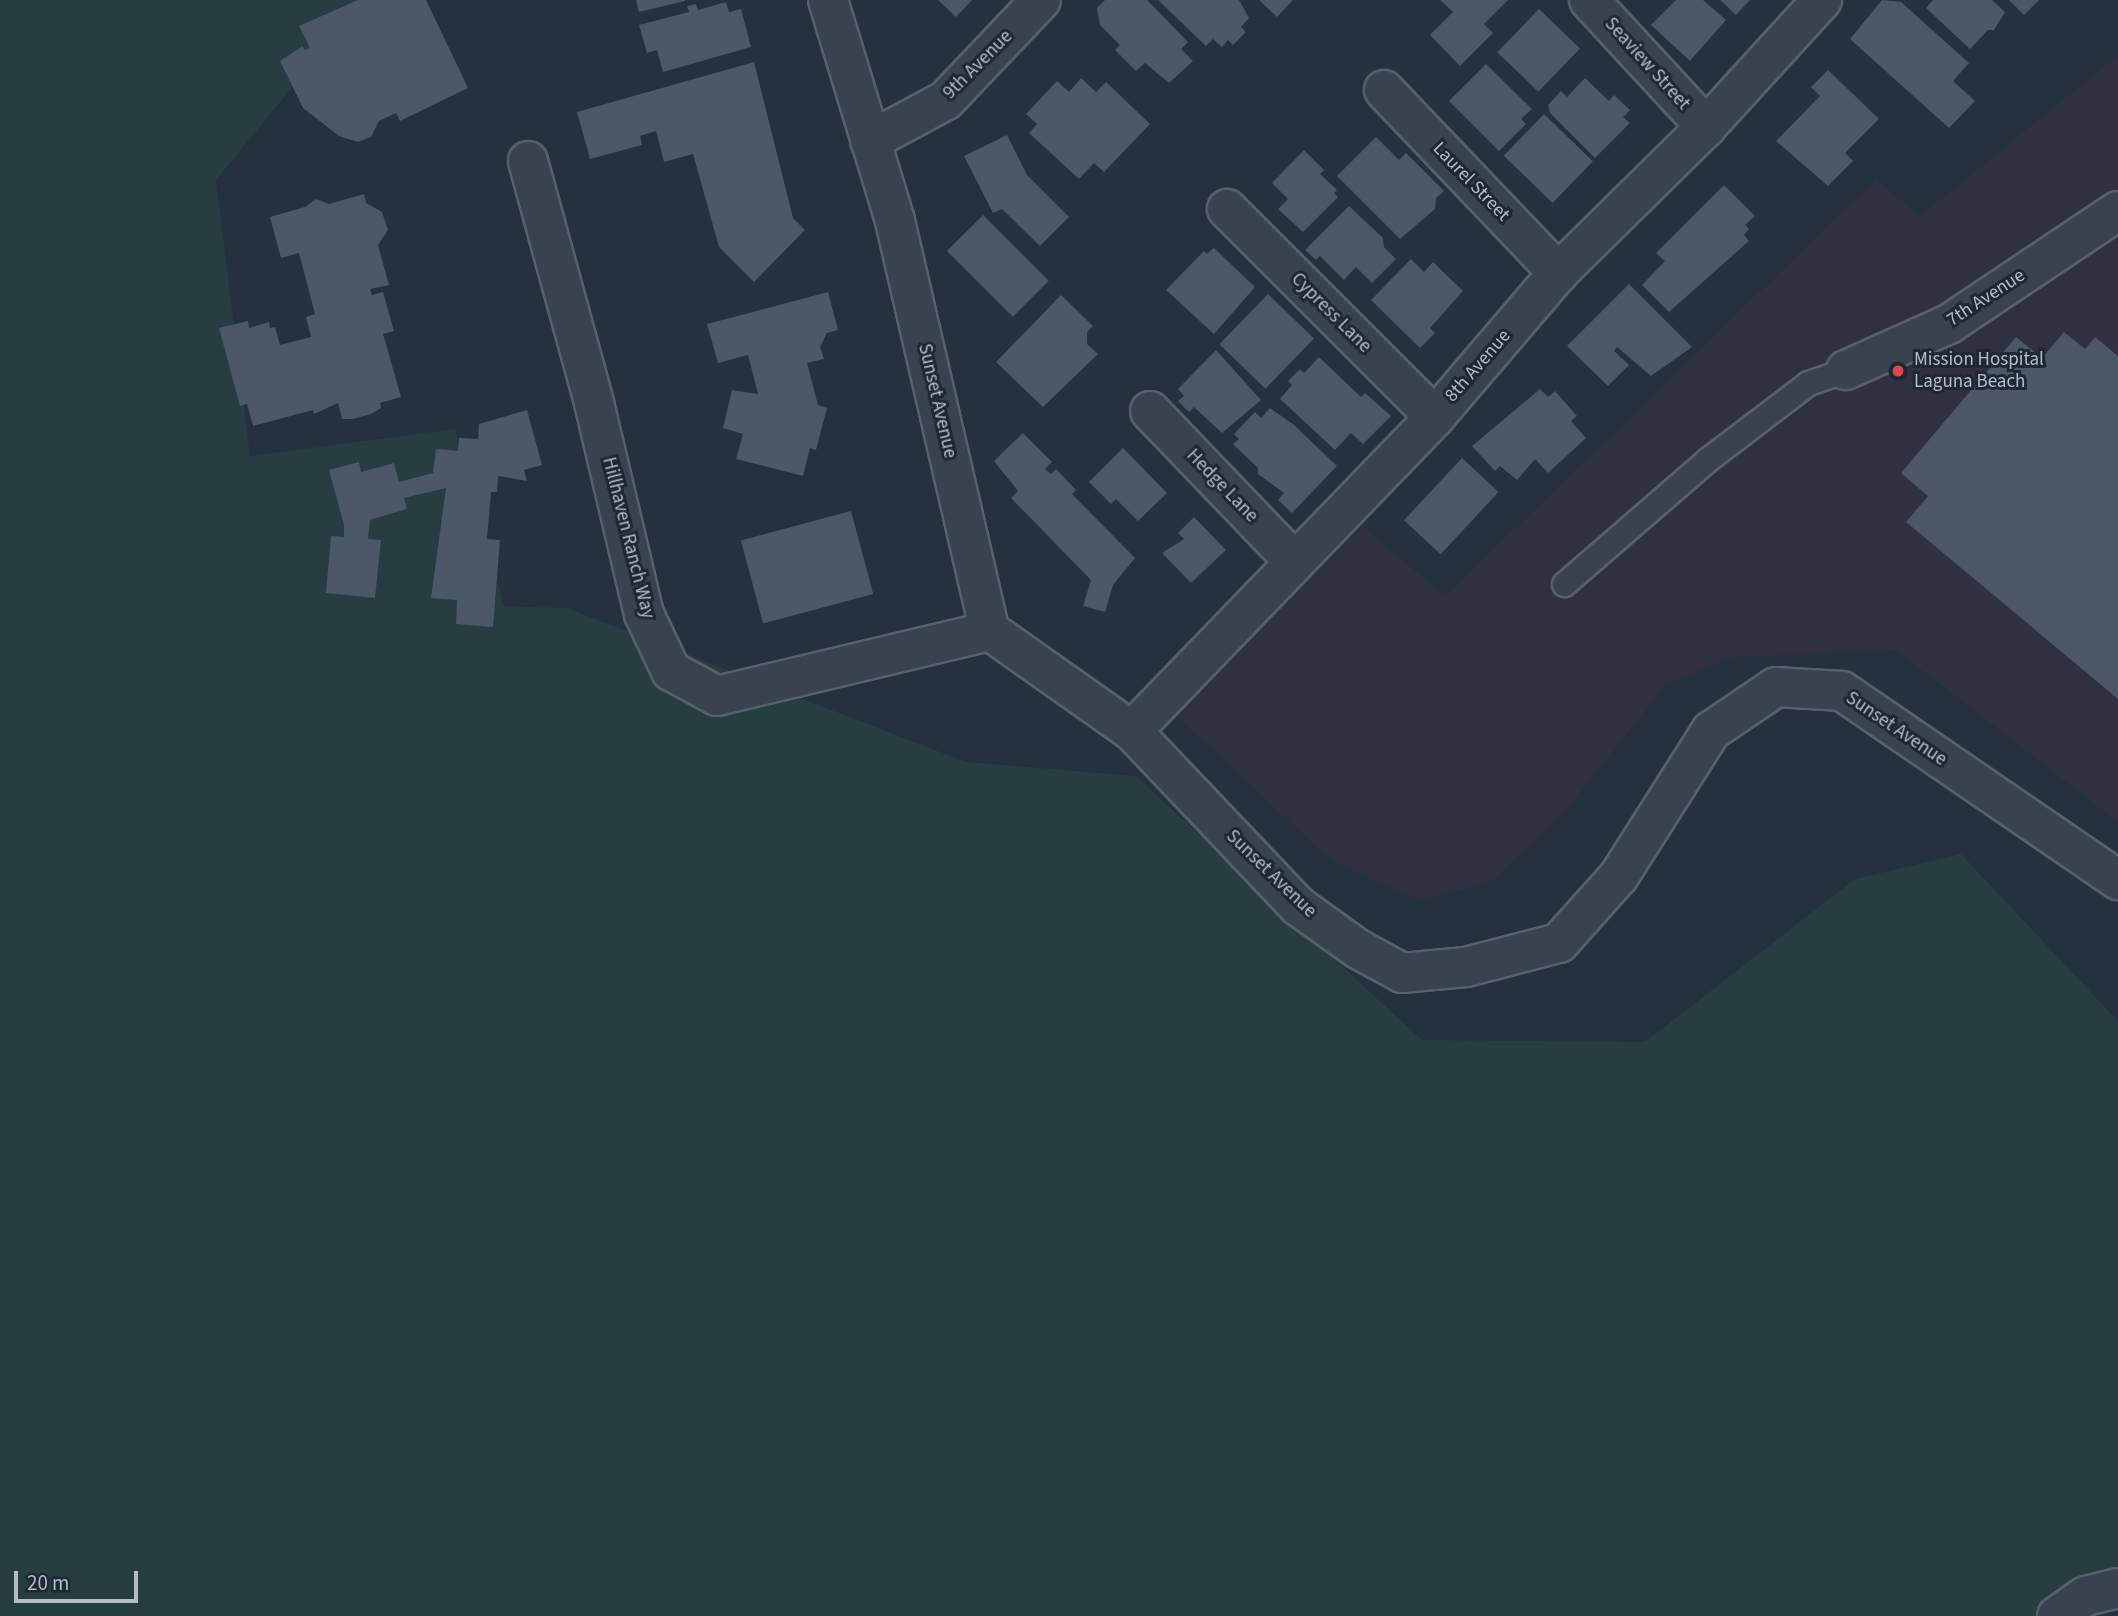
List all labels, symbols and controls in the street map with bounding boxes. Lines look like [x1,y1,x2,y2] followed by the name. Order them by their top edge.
[1599,13,1695,115] street label: Seaview Street
[939,26,1017,104] street label: 9th Avenue
[1428,138,1514,226] street label: Laurel Street
[1943,264,2029,332] street label: 7th Avenue
[1286,268,1376,358] street label: Cypress Lane
[1440,325,1516,407] street label: 8th Avenue
[913,342,961,460] street label: Sunset Avenue
[1914,349,2044,393] place label: Mission Hospital Laguna Beach
[1888,361,1908,381] marker: Mission Hospital Laguna Beach
[1181,444,1263,528] street label: Hedge Lane
[597,455,659,621] street label: Hillhaven Ranch Way
[1841,687,1951,771] street label: Sunset Avenue
[1221,825,1321,923] street label: Sunset Avenue
[18,1556,142,1600] scale bar
[27,1568,69,1598] text: 20 m

